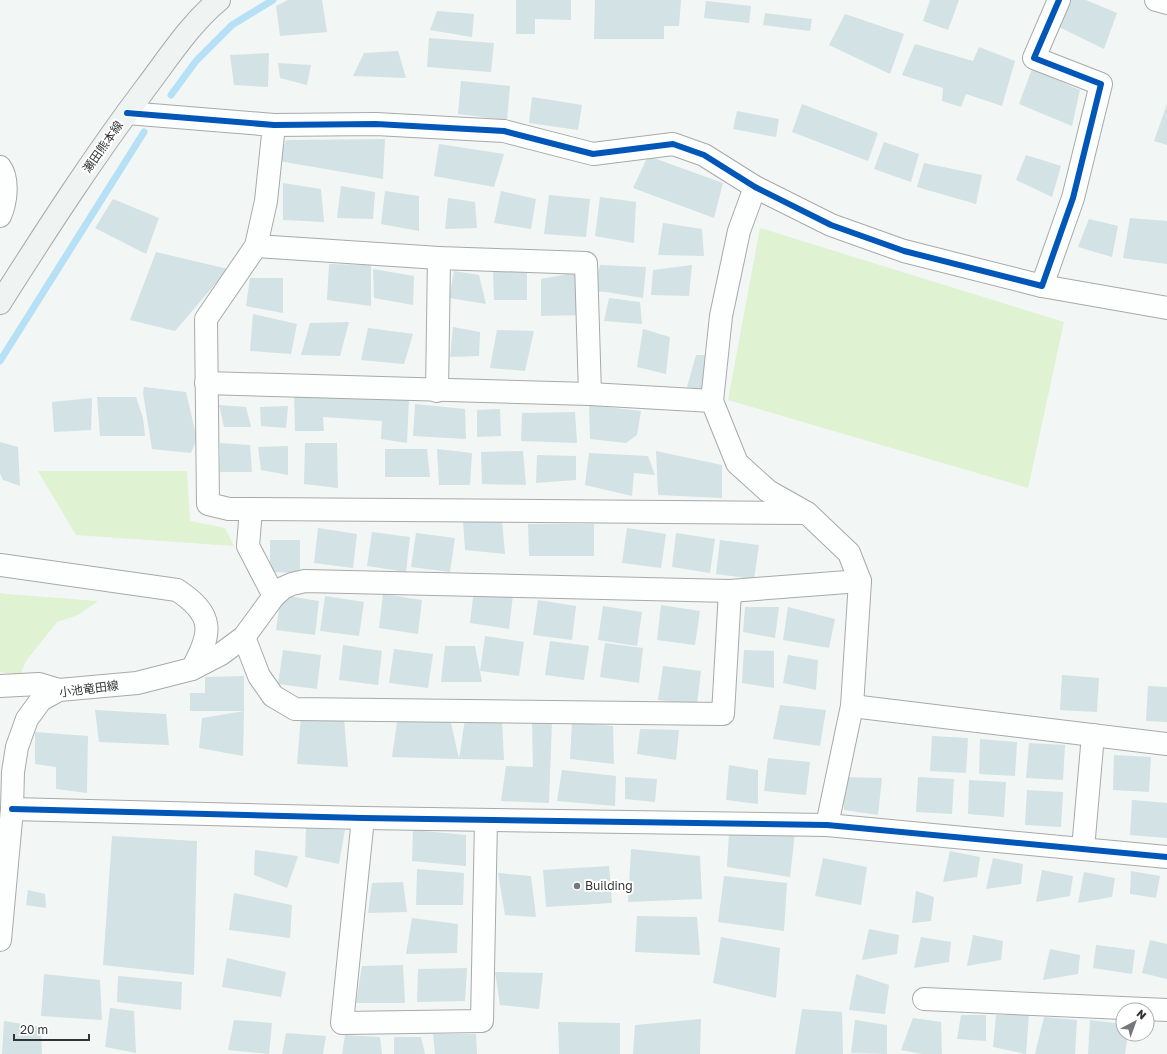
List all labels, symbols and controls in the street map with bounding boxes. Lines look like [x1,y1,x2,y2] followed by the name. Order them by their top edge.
[79,118,126,176] street label: 瀬田熊本線
[58,677,120,700] street label: 小池竜田線
[585,878,633,893] place label: Building
[572,881,582,891] marker: Building
[1115,1002,1155,1042] north arrow
[1134,1006,1149,1022] text: N
[14,1016,89,1042] scale bar
[20,1022,48,1037] text: 20 m

